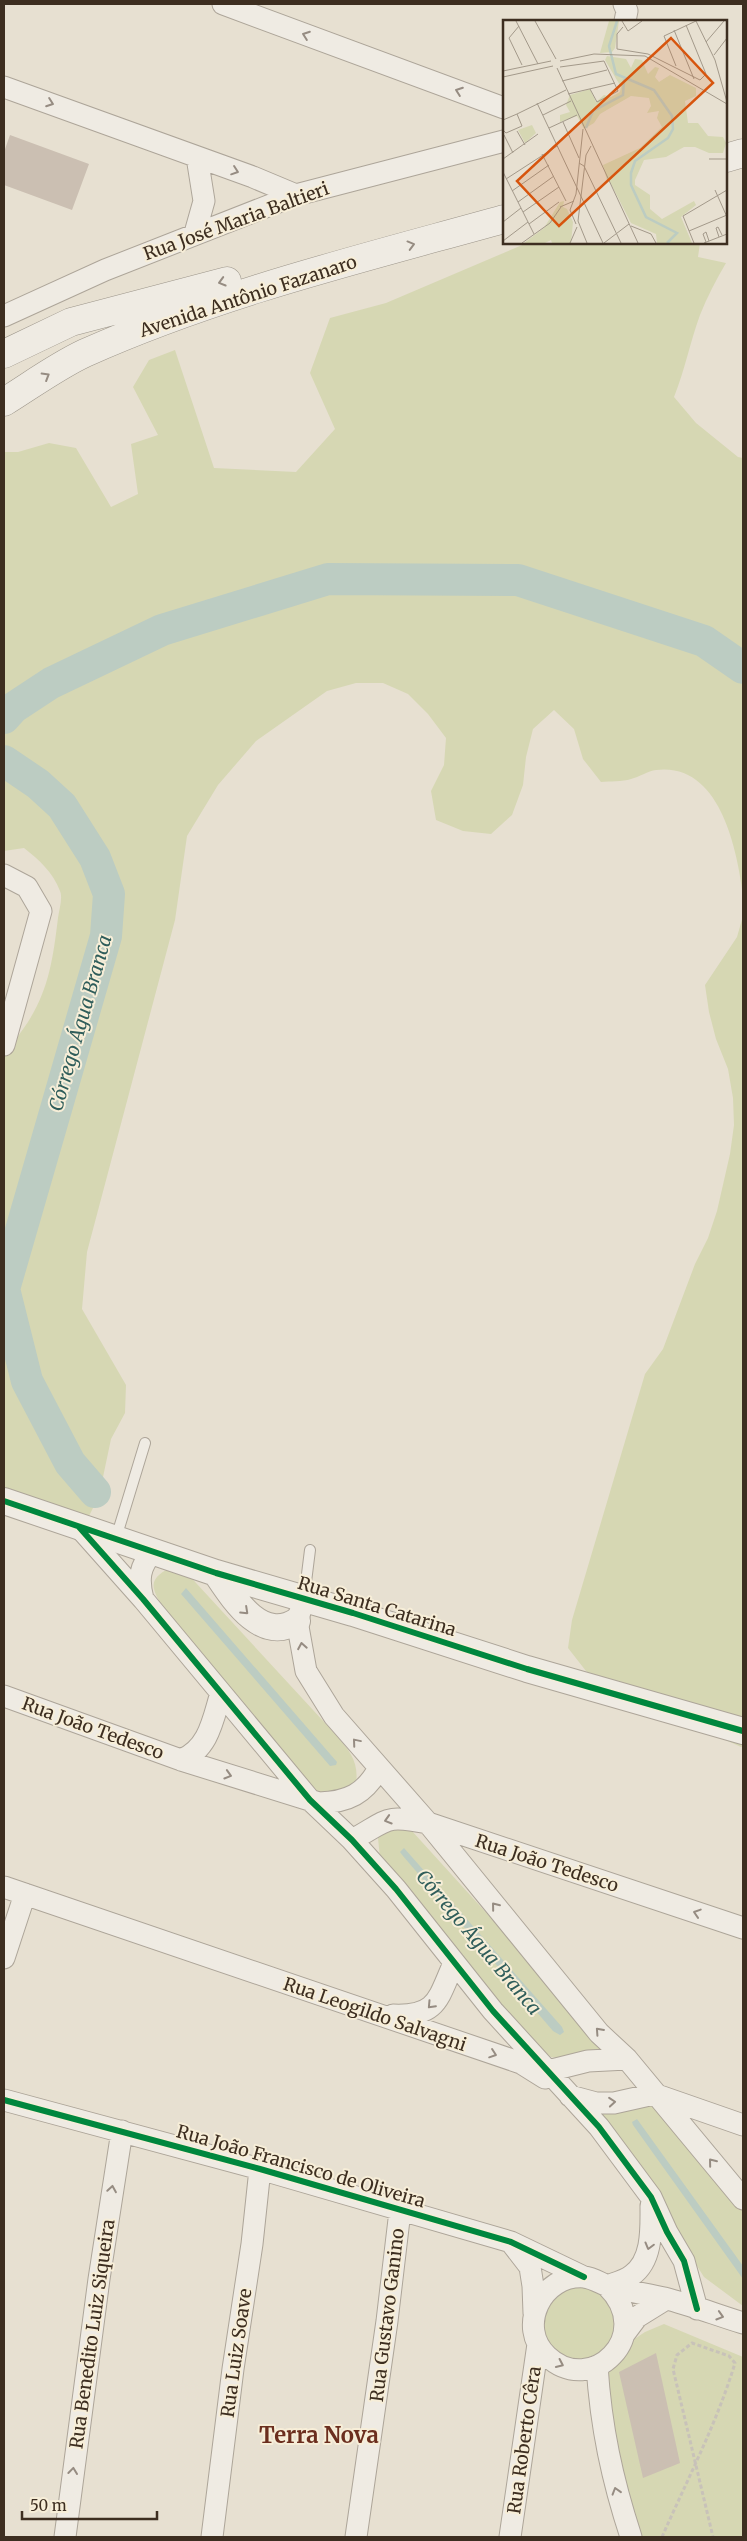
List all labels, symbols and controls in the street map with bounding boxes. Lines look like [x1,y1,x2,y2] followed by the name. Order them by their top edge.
[503,20,727,244] inset map
[303,31,311,41] one-way arrow
[455,87,464,97] one-way arrow
[45,98,53,108] one-way arrow
[231,165,239,175] one-way arrow
[140,177,332,265] street label: Rua José Maria Baltieri
[407,241,415,251] one-way arrow
[136,250,359,342] street label: Avenida Antônio Fazanaro
[219,277,227,287] one-way arrow
[40,373,49,383] one-way arrow
[43,932,117,1114] water label: Córrego Água Branca
[295,1571,459,1641] street label: Rua Santa Catarina
[239,1605,248,1614] one-way arrow
[297,1641,307,1650] one-way arrow
[19,1692,167,1764] street label: Rua João Tedesco
[352,1739,361,1748] one-way arrow
[223,1769,232,1779] one-way arrow
[384,1815,393,1825] one-way arrow
[472,1829,622,1897] street label: Rua João Tedesco
[411,1864,547,2020] water label: Córrego Água Branca
[493,1903,501,1912] one-way arrow
[693,1908,702,1918] one-way arrow
[280,1972,470,2056] street label: Rua Leogildo Salvagni
[428,1999,437,2008] one-way arrow
[595,2028,604,2037] one-way arrow
[488,2048,496,2058] one-way arrow
[608,2097,616,2108] one-way arrow
[174,2119,428,2213] street label: Rua João Francisco de Oliveira
[708,2158,717,2167] one-way arrow
[107,2185,117,2194] one-way arrow
[64,2217,120,2450] street label: Rua Benedito Luiz Siqueira
[365,2227,409,2403] street label: Rua Gustavo Ganino
[644,2241,654,2249] one-way arrow
[216,2287,256,2419] street label: Rua Luiz Soave
[716,2311,724,2321] one-way arrow
[555,2358,564,2368] one-way arrow
[502,2364,546,2515] street label: Rua Roberto Cêra
[259,2421,379,2449] district label: Terra Nova
[67,2467,78,2475] one-way arrow
[612,2487,622,2496] one-way arrow
[22,2488,158,2520] scale bar
[30,2496,67,2515] text: 50 m

